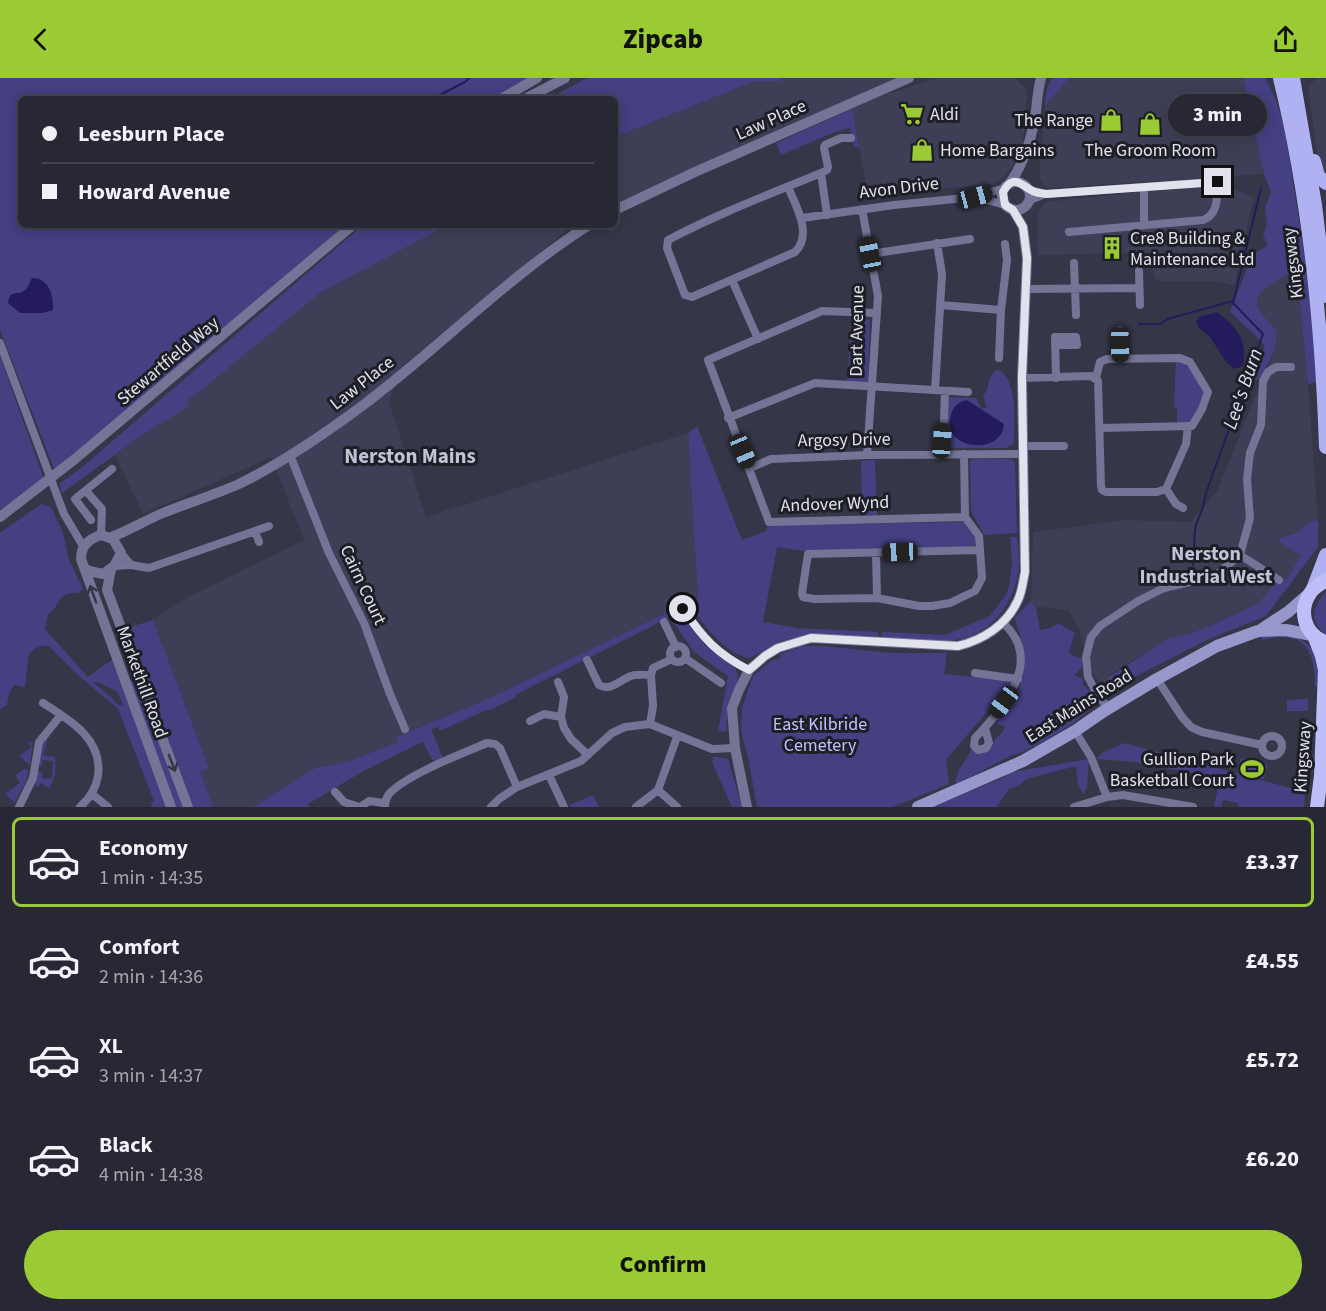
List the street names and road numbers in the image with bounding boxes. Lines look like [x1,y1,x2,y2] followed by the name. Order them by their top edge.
[732,93,810,147] street label: Law Place
[858,171,940,205] street label: Avon Drive
[1276,225,1310,300] street label: Kingsway
[844,285,870,377] street label: Dart Avenue
[112,310,225,411] street label: Stewartfield Way
[325,350,399,416] street label: Law Place
[797,427,891,453] street label: Argosy Drive
[780,490,890,518] street label: Andover Wynd
[334,541,392,629] street label: Cairn Court
[110,623,174,741] street label: Markethill Road
[1021,663,1137,749] street label: East Mains Road
[1288,720,1318,794] street label: Kingsway

